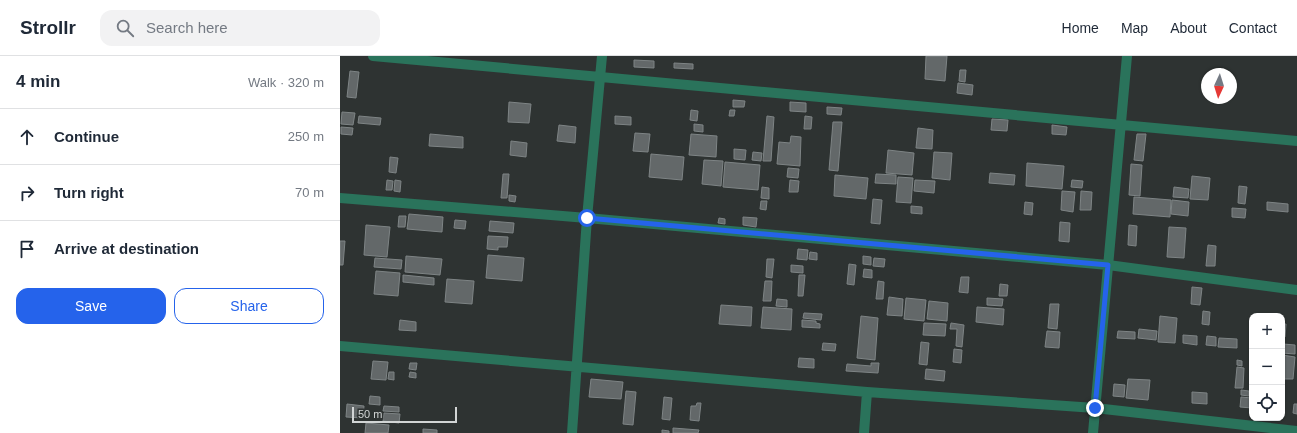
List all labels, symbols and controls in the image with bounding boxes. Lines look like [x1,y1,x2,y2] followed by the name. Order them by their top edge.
[100,10,380,46] search box
[20,17,76,38] text: Strollr
[114,17,136,39] icon: search
[146,19,228,36] text: Search here
[1062,20,1099,36] text: Home
[1121,20,1148,36] text: Map
[1170,20,1207,36] text: About
[1229,20,1277,36] text: Contact
[1201,68,1237,104] north arrow
[16,72,60,91] text: 4 min
[248,75,324,90] text: Walk · 320 m
[16,126,38,148] icon: ahead
[54,128,119,145] text: Continue
[288,129,324,144] text: 250 m
[16,182,38,204] icon: right
[54,184,124,201] text: Turn right
[295,185,324,200] text: 70 m
[578,209,596,227] route start
[16,238,38,260] icon: arrive
[54,240,199,257] text: Arrive at destination
[16,288,166,324] button: Save
[174,288,324,324] button: Share
[1249,313,1285,421] map controls
[1249,313,1285,349] button: +
[1249,349,1285,385] button: −
[1249,385,1285,421] button: locate
[1086,399,1104,417] route end
[352,405,457,424] scale bar
[358,408,382,420] text: 50 m

